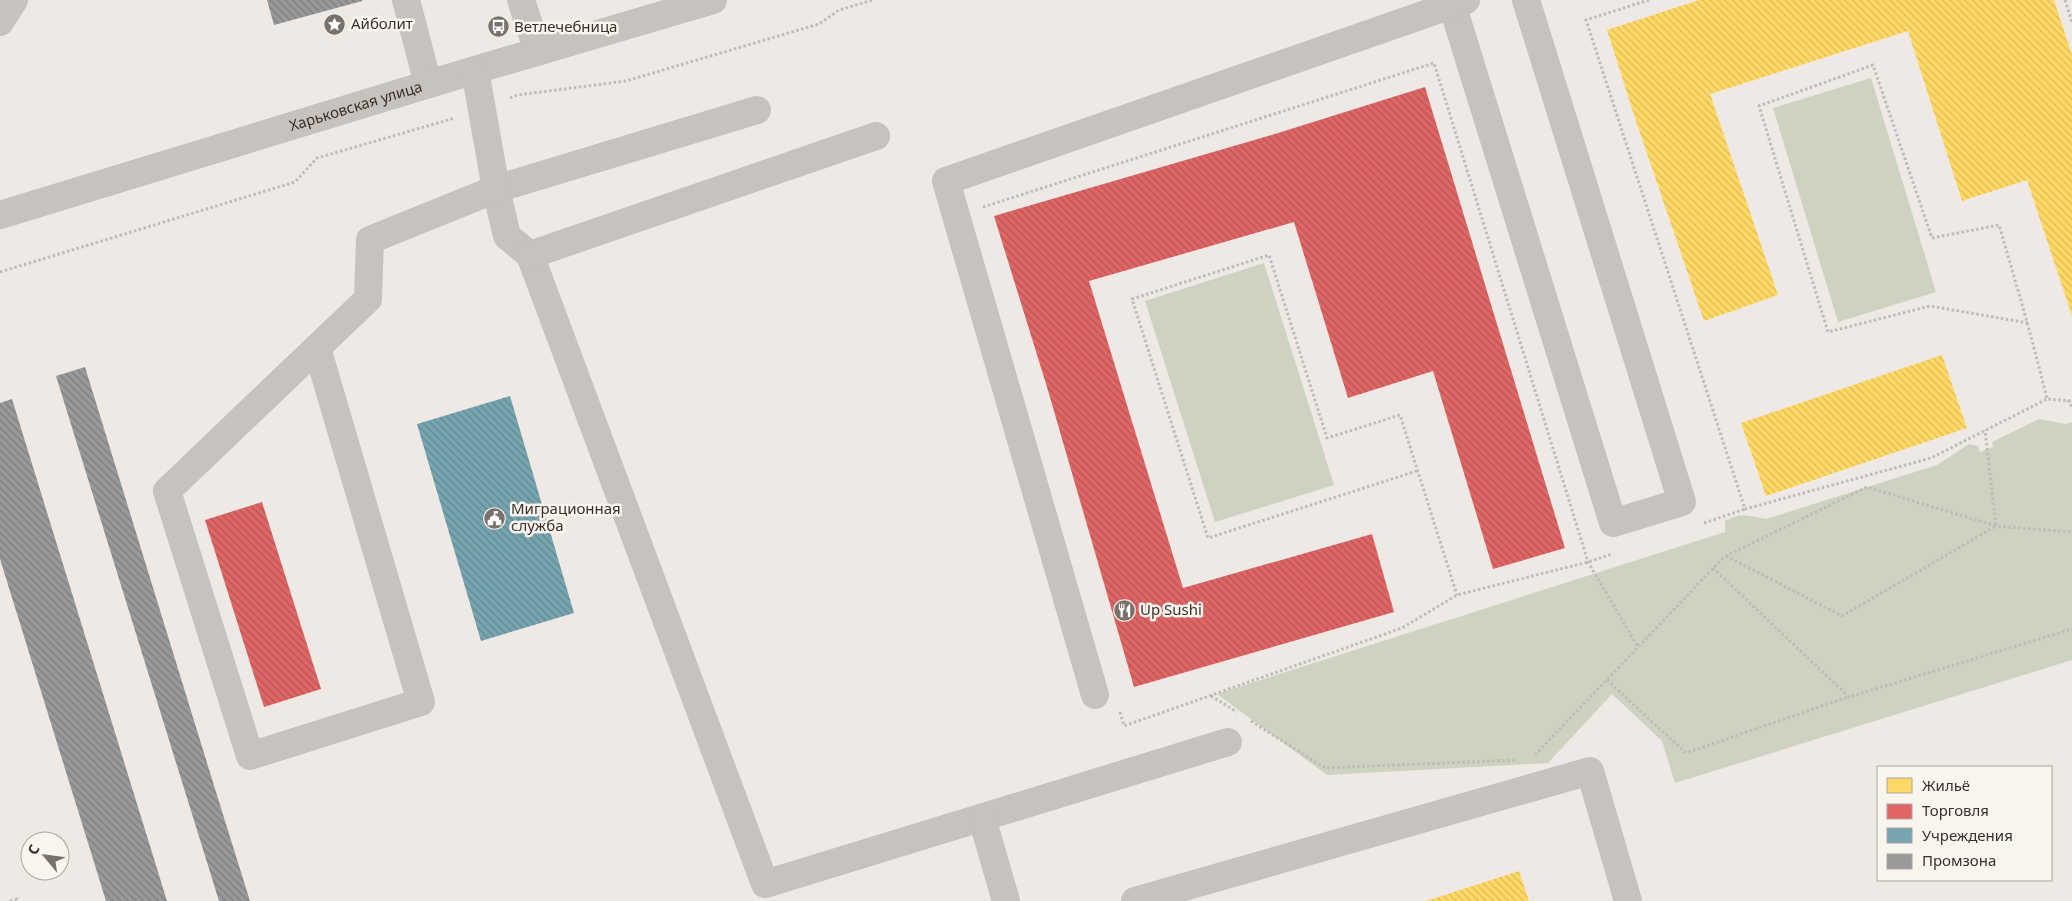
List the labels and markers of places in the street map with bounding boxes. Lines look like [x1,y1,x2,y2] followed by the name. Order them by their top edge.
[323,12,347,36] place icon: Айболит
[351,13,413,33] place label: Айболит
[486,15,510,39] bus stop icon: Ветлечебница
[514,16,617,36] place label: Ветлечебница
[511,498,621,535] place label: Миграционная служба
[483,506,507,530] public building icon: Миграционная служба
[1112,598,1136,622] restaurant icon: Up Sushi
[1140,599,1202,619] place label: Up Sushi

